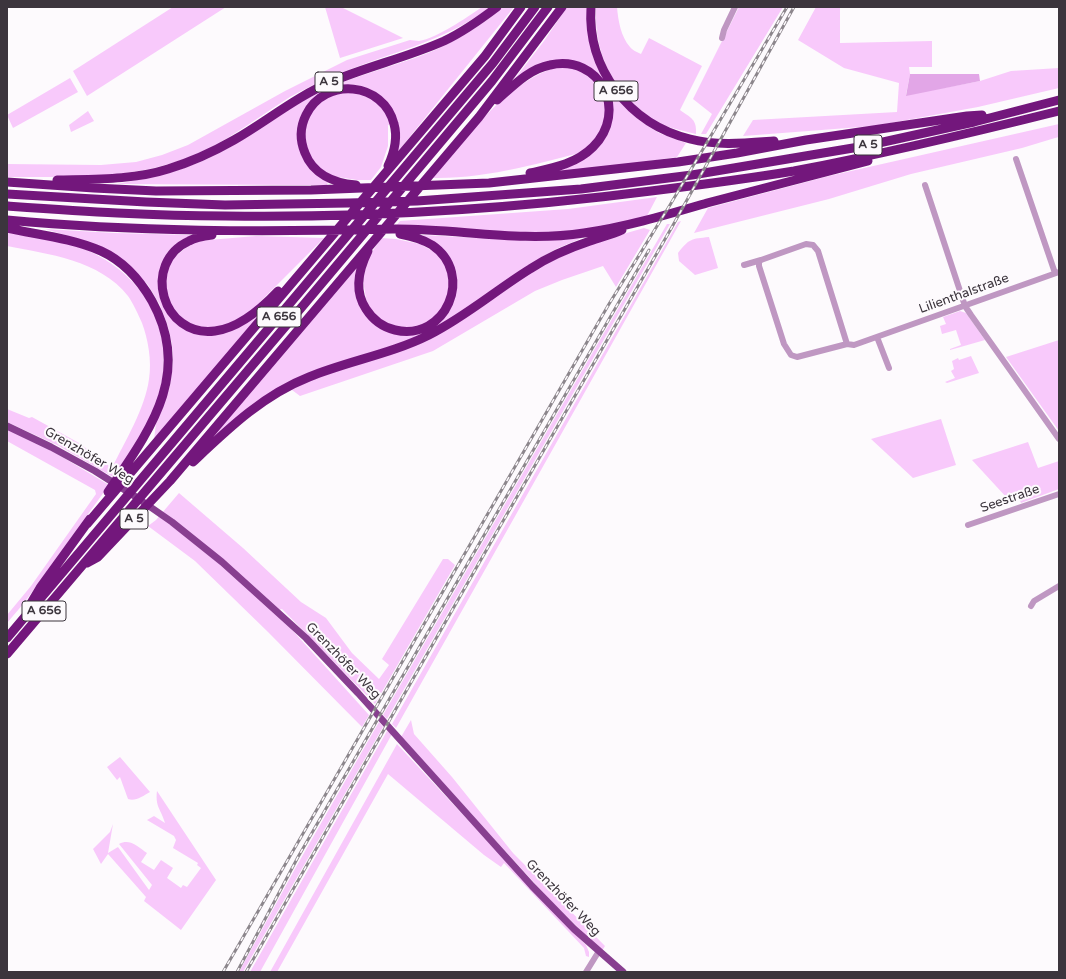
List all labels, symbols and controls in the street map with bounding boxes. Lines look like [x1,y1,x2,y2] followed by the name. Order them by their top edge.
[315,72,343,92] road number: A 5
[594,81,638,101] road number: A 656
[854,135,882,155] road number: A 5
[917,271,1011,317] street label: Lilienthalstraße
[257,307,301,327] road number: A 656
[42,424,136,488] street label: Grenzhöfer Weg
[978,482,1042,516] street label: Seestraße
[120,509,148,529] road number: A 5
[22,601,66,621] road number: A 656
[302,619,384,703] street label: Grenzhöfer Weg
[522,856,604,940] street label: Grenzhöfer Weg

